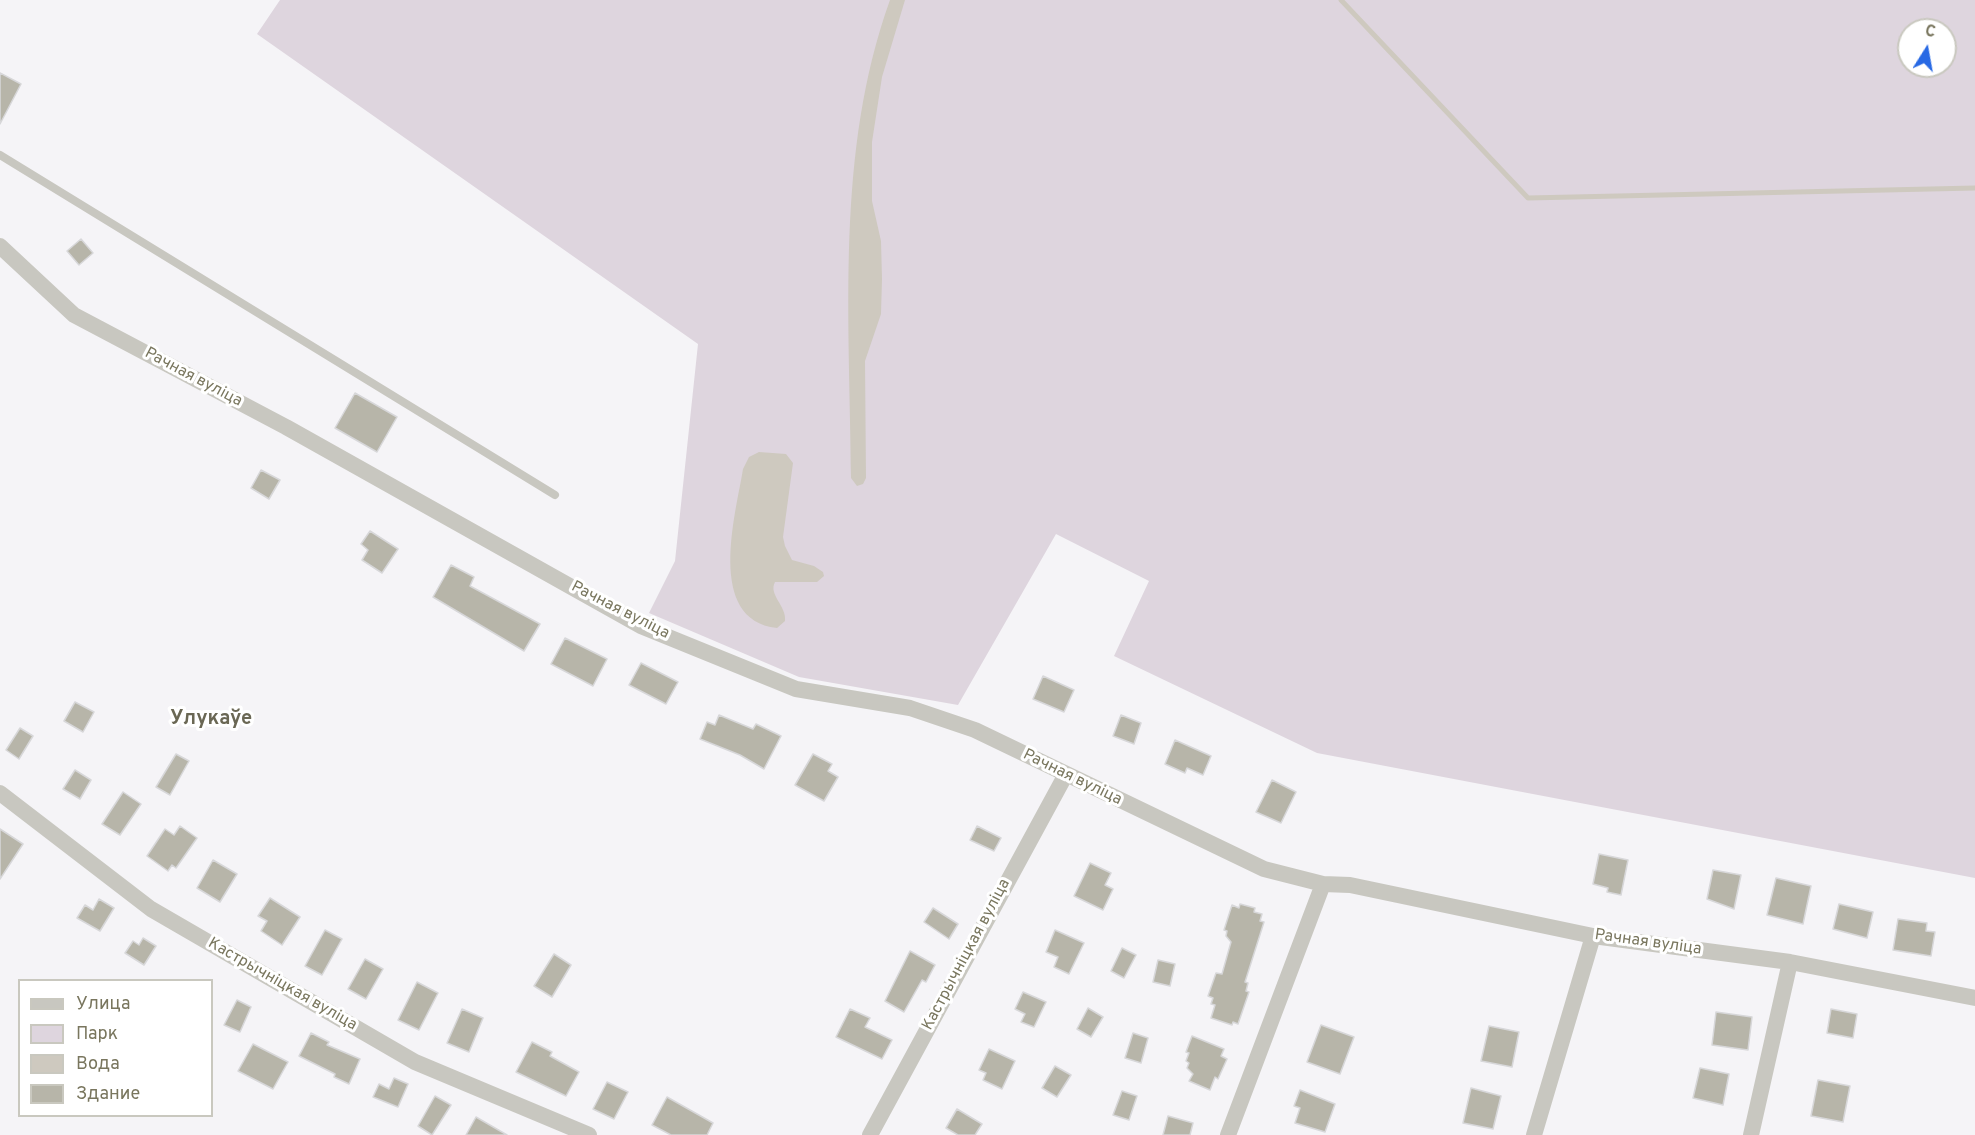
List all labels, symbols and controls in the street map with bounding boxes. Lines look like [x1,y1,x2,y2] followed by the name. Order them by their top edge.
[1897,18,1957,78] north arrow
[1923,22,1937,43] text: С
[141,344,245,412] street label: Рачная вуліца
[568,578,672,644] street label: Рачная вуліца
[170,708,252,732] district label: Улукаўе
[1019,746,1125,810] street label: Рачная вуліца
[919,876,1015,1034] street label: Кастрычніцкая вуліца
[1593,926,1703,960] street label: Рачная вуліца
[204,934,360,1036] street label: Кастрычніцкая вуліца
[18,979,213,1117] legend
[76,993,130,1016] text: Улица
[76,1023,118,1046] text: Парк
[76,1053,120,1076] text: Вода
[76,1083,140,1106] text: Здание

